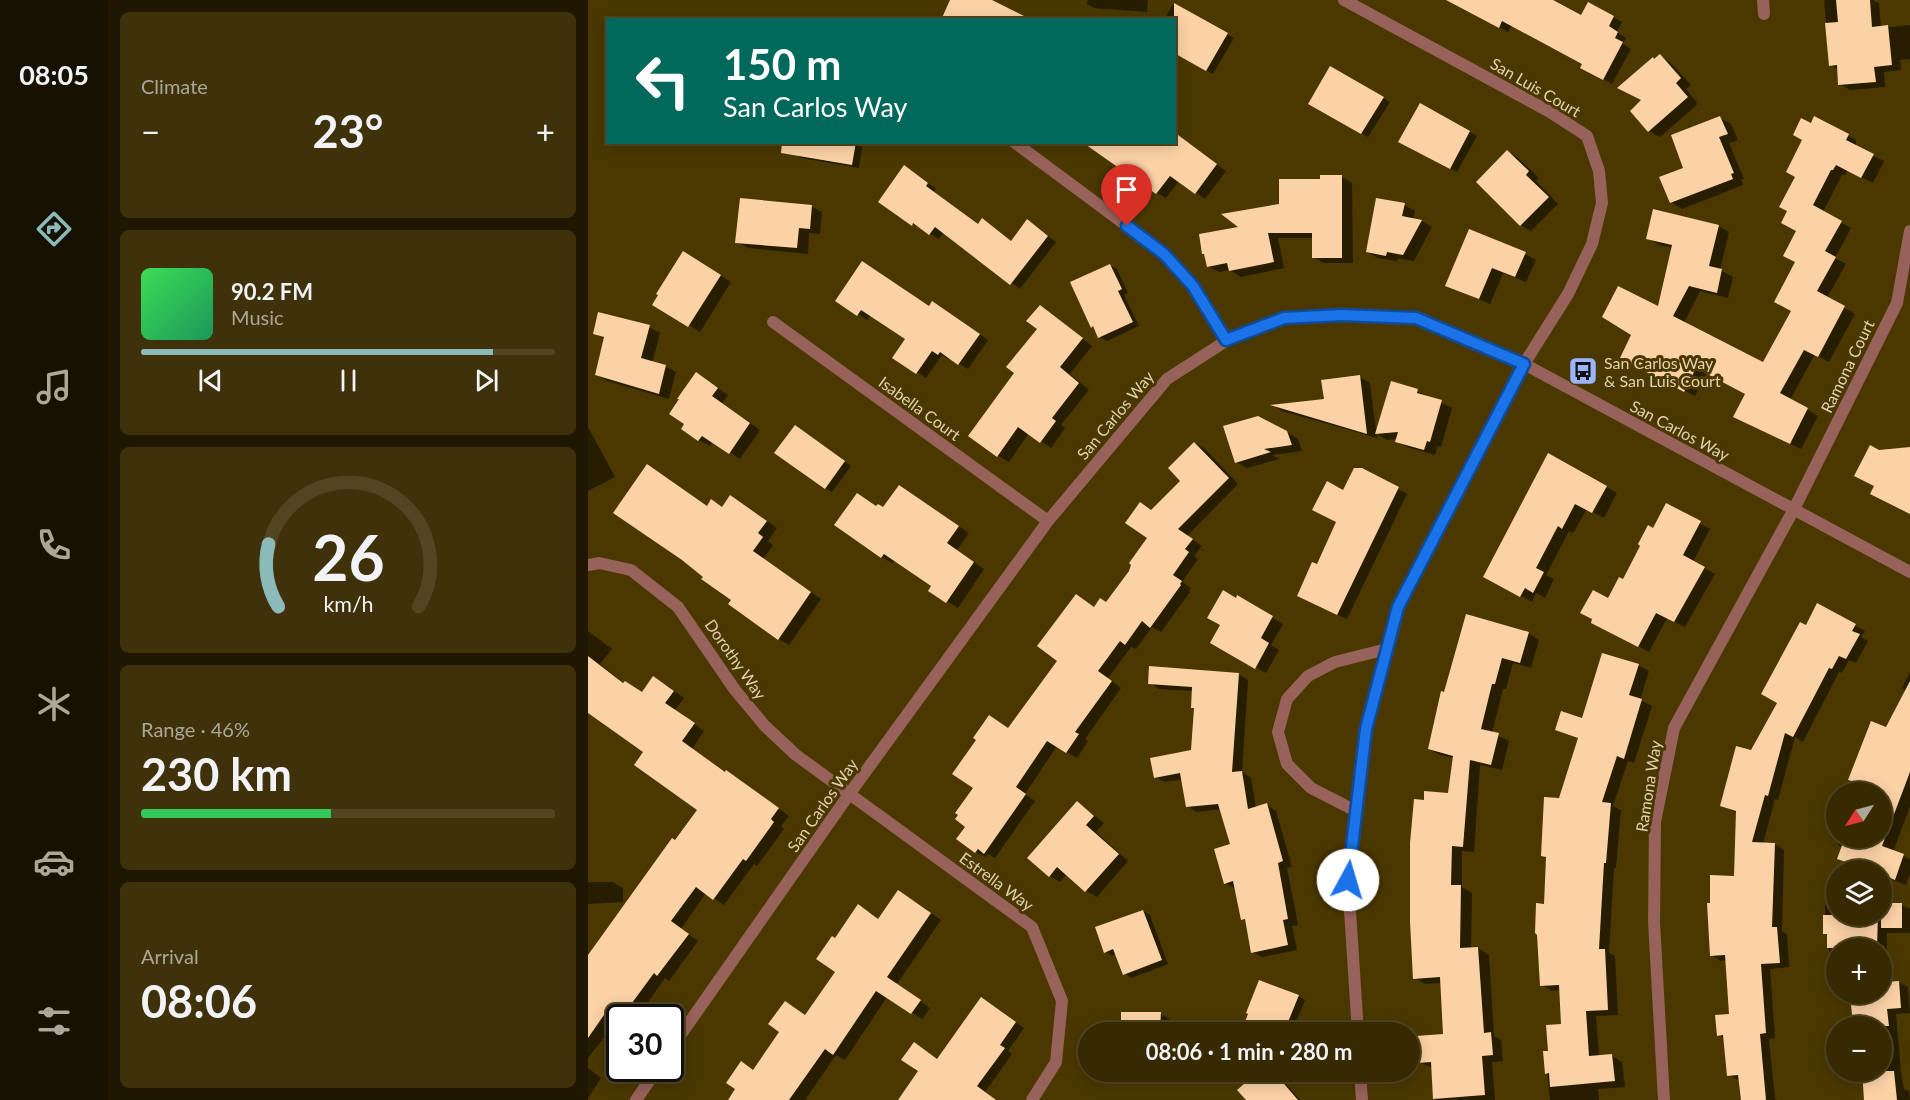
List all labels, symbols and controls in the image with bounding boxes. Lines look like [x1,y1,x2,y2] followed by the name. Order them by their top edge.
[723,39,841,89] text: 150 m
[624,42,702,120] icon: left
[1487,53,1585,121] street label: San Luis Court
[19,58,89,91] text: 08:05
[141,74,208,98] text: Climate
[723,90,908,123] text: San Carlos Way
[313,104,383,158] text: 23°
[141,111,160,151] text: −
[536,111,555,151] text: +
[1101,164,1152,226] pin
[1110,173,1143,206] icon: arrive
[33,208,75,250] icon: directions
[231,278,313,305] text: 90.2 FM
[231,305,284,329] text: Music
[1816,316,1878,416] street label: Ramona Court
[1604,353,1721,390] place label: San Carlos Way & San Luis Court
[1567,355,1599,387] bus stop icon: San Carlos Way & San Luis Court
[194,364,227,397] icon: previous
[332,364,365,397] icon: pause
[470,364,503,397] icon: next
[33,366,75,408] icon: music
[1073,366,1158,463] street label: San Carlos Way
[875,372,965,444] street label: Isabella Court
[1627,396,1733,464] street label: San Carlos Way
[312,519,384,594] text: 26
[33,524,75,566] icon: phone
[323,591,373,617] text: km/h
[701,615,771,703] street label: Dorothy Way
[33,683,75,725] icon: climate
[141,717,250,741] text: Range · 46%
[1631,738,1665,833] street label: Ramona Way
[141,747,292,801] text: 230 km
[783,754,862,855] street label: San Carlos Way
[1826,782,1892,848] north arrow
[1826,782,1892,1082] map controls
[33,841,75,883] icon: car
[956,848,1038,915] street label: Estrella Way
[1316,848,1380,912] position arrow
[1826,860,1892,926] button: layers
[1826,938,1892,1004] button: +
[141,944,199,968] text: Arrival
[141,974,257,1028] text: 08:06
[33,1000,75,1042] icon: filters
[606,1004,684,1082] speed limit sign: 30
[1826,1016,1892,1082] button: −
[1146,1038,1352,1065] text: 08:06 · 1 min · 280 m

